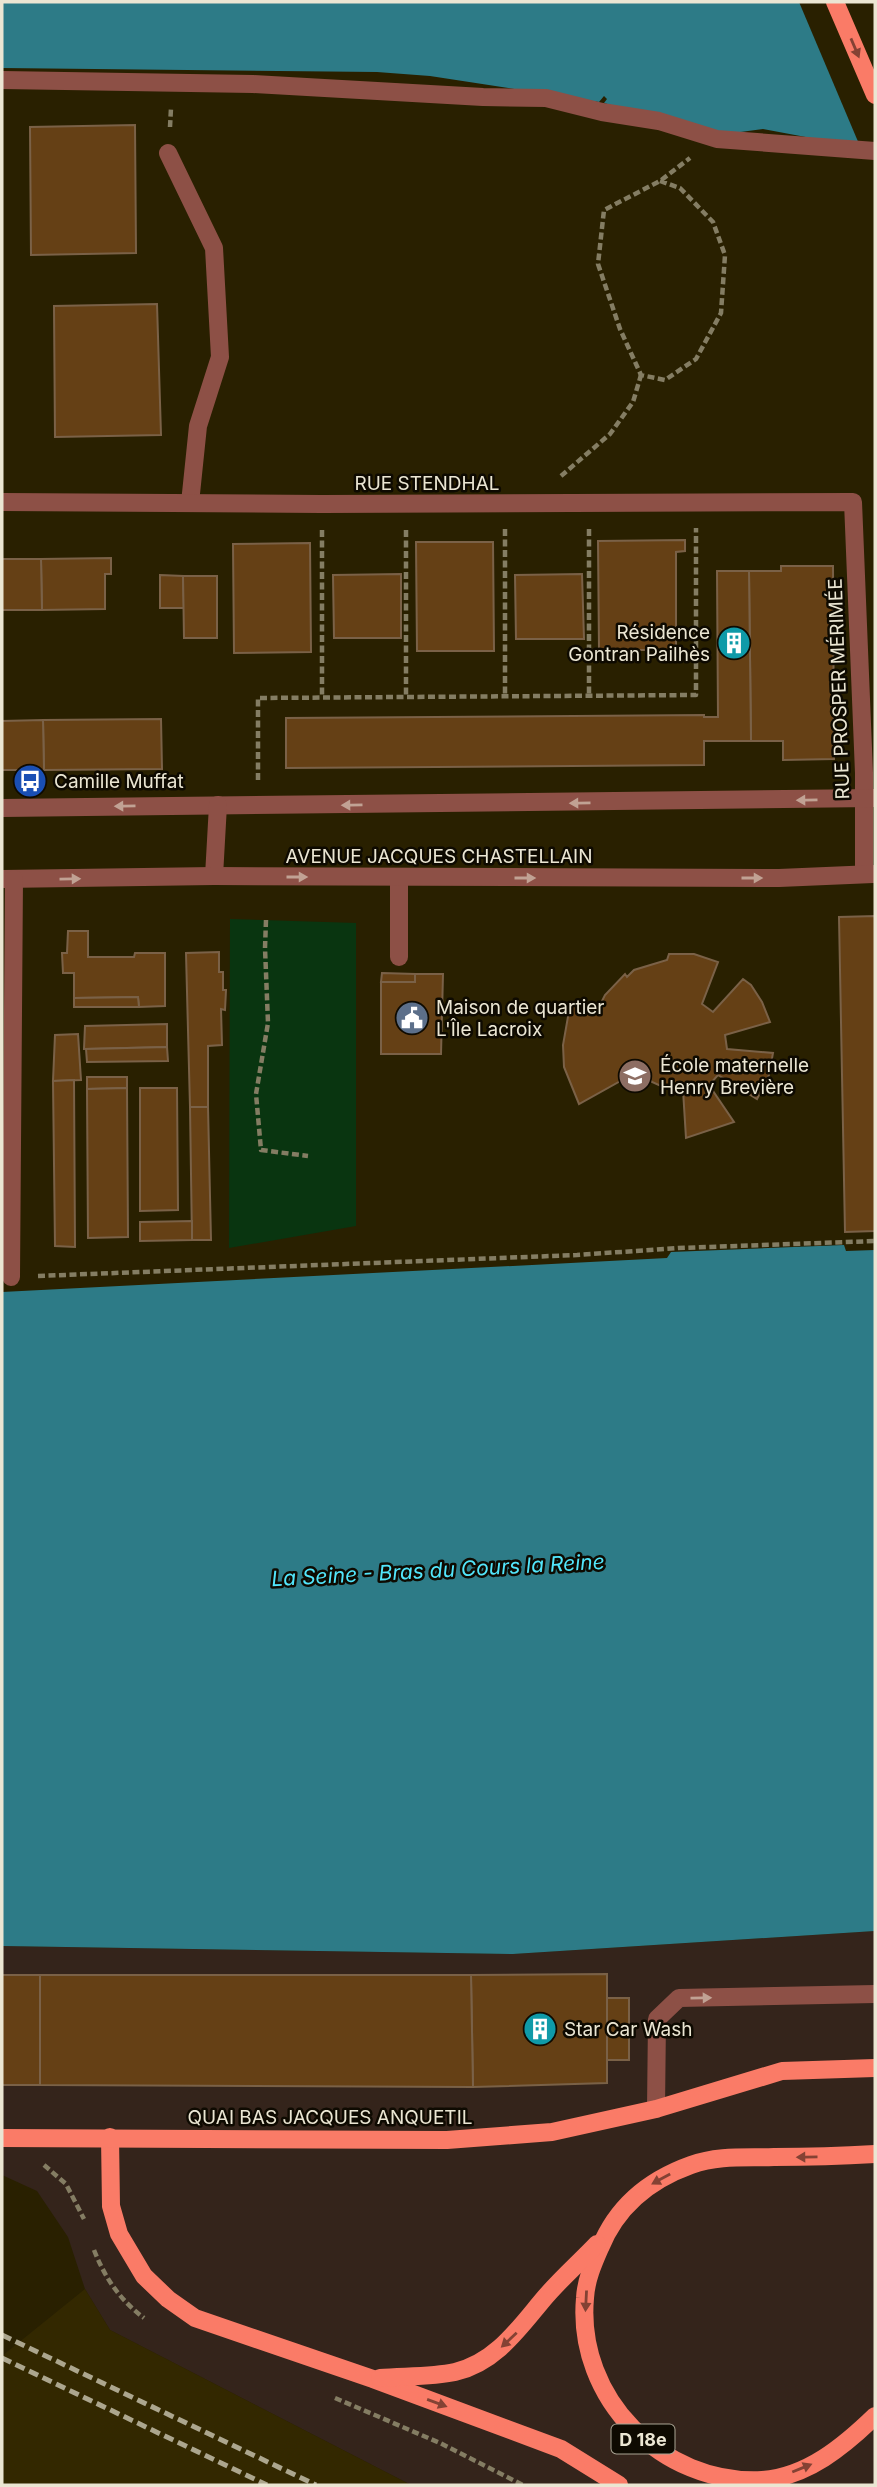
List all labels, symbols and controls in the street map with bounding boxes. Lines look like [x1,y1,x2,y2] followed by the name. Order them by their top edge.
[850,38,861,59] one-way arrow
[354,472,500,495] street label: RUE STENDHAL
[823,578,854,800] street label: RUE PROSPER MÉRIMÉE
[568,621,710,666] place label: Résidence Gontran Pailhès
[715,624,753,662] building icon: Résidence Gontran Pailhès
[11,762,49,800] bus stop icon: Camille Muffat
[54,770,184,793] place label: Camille Muffat
[796,794,818,805] one-way arrow
[568,797,590,808] one-way arrow
[341,799,363,811] one-way arrow
[113,801,135,812] one-way arrow
[286,845,593,868] street label: AVENUE JACQUES CHASTELLAIN
[287,871,309,883] one-way arrow
[514,872,536,884] one-way arrow
[742,872,764,884] one-way arrow
[59,873,81,884] one-way arrow
[436,996,605,1041] place label: Maison de quartier L'Île Lacroix
[393,999,431,1037] public building icon: Maison de quartier L'Île Lacroix
[660,1053,809,1099] place label: École maternelle Henry Brevière
[616,1057,654,1095] school or university icon: École maternelle Henry Brevière
[271,1549,605,1591] water label: La Seine - Bras du Cours la Reine
[690,1992,712,2004] one-way arrow
[521,2010,559,2048] building icon: Star Car Wash
[564,2018,692,2041] place label: Star Car Wash
[188,2106,472,2129] street label: QUAI BAS JACQUES ANQUETIL
[796,2151,818,2163] one-way arrow
[651,2173,671,2185] one-way arrow
[580,2290,591,2312] one-way arrow
[500,2332,517,2348] one-way arrow
[426,2398,447,2409] one-way arrow
[612,2424,674,2454] road number: D 18e
[791,2463,812,2474] one-way arrow

